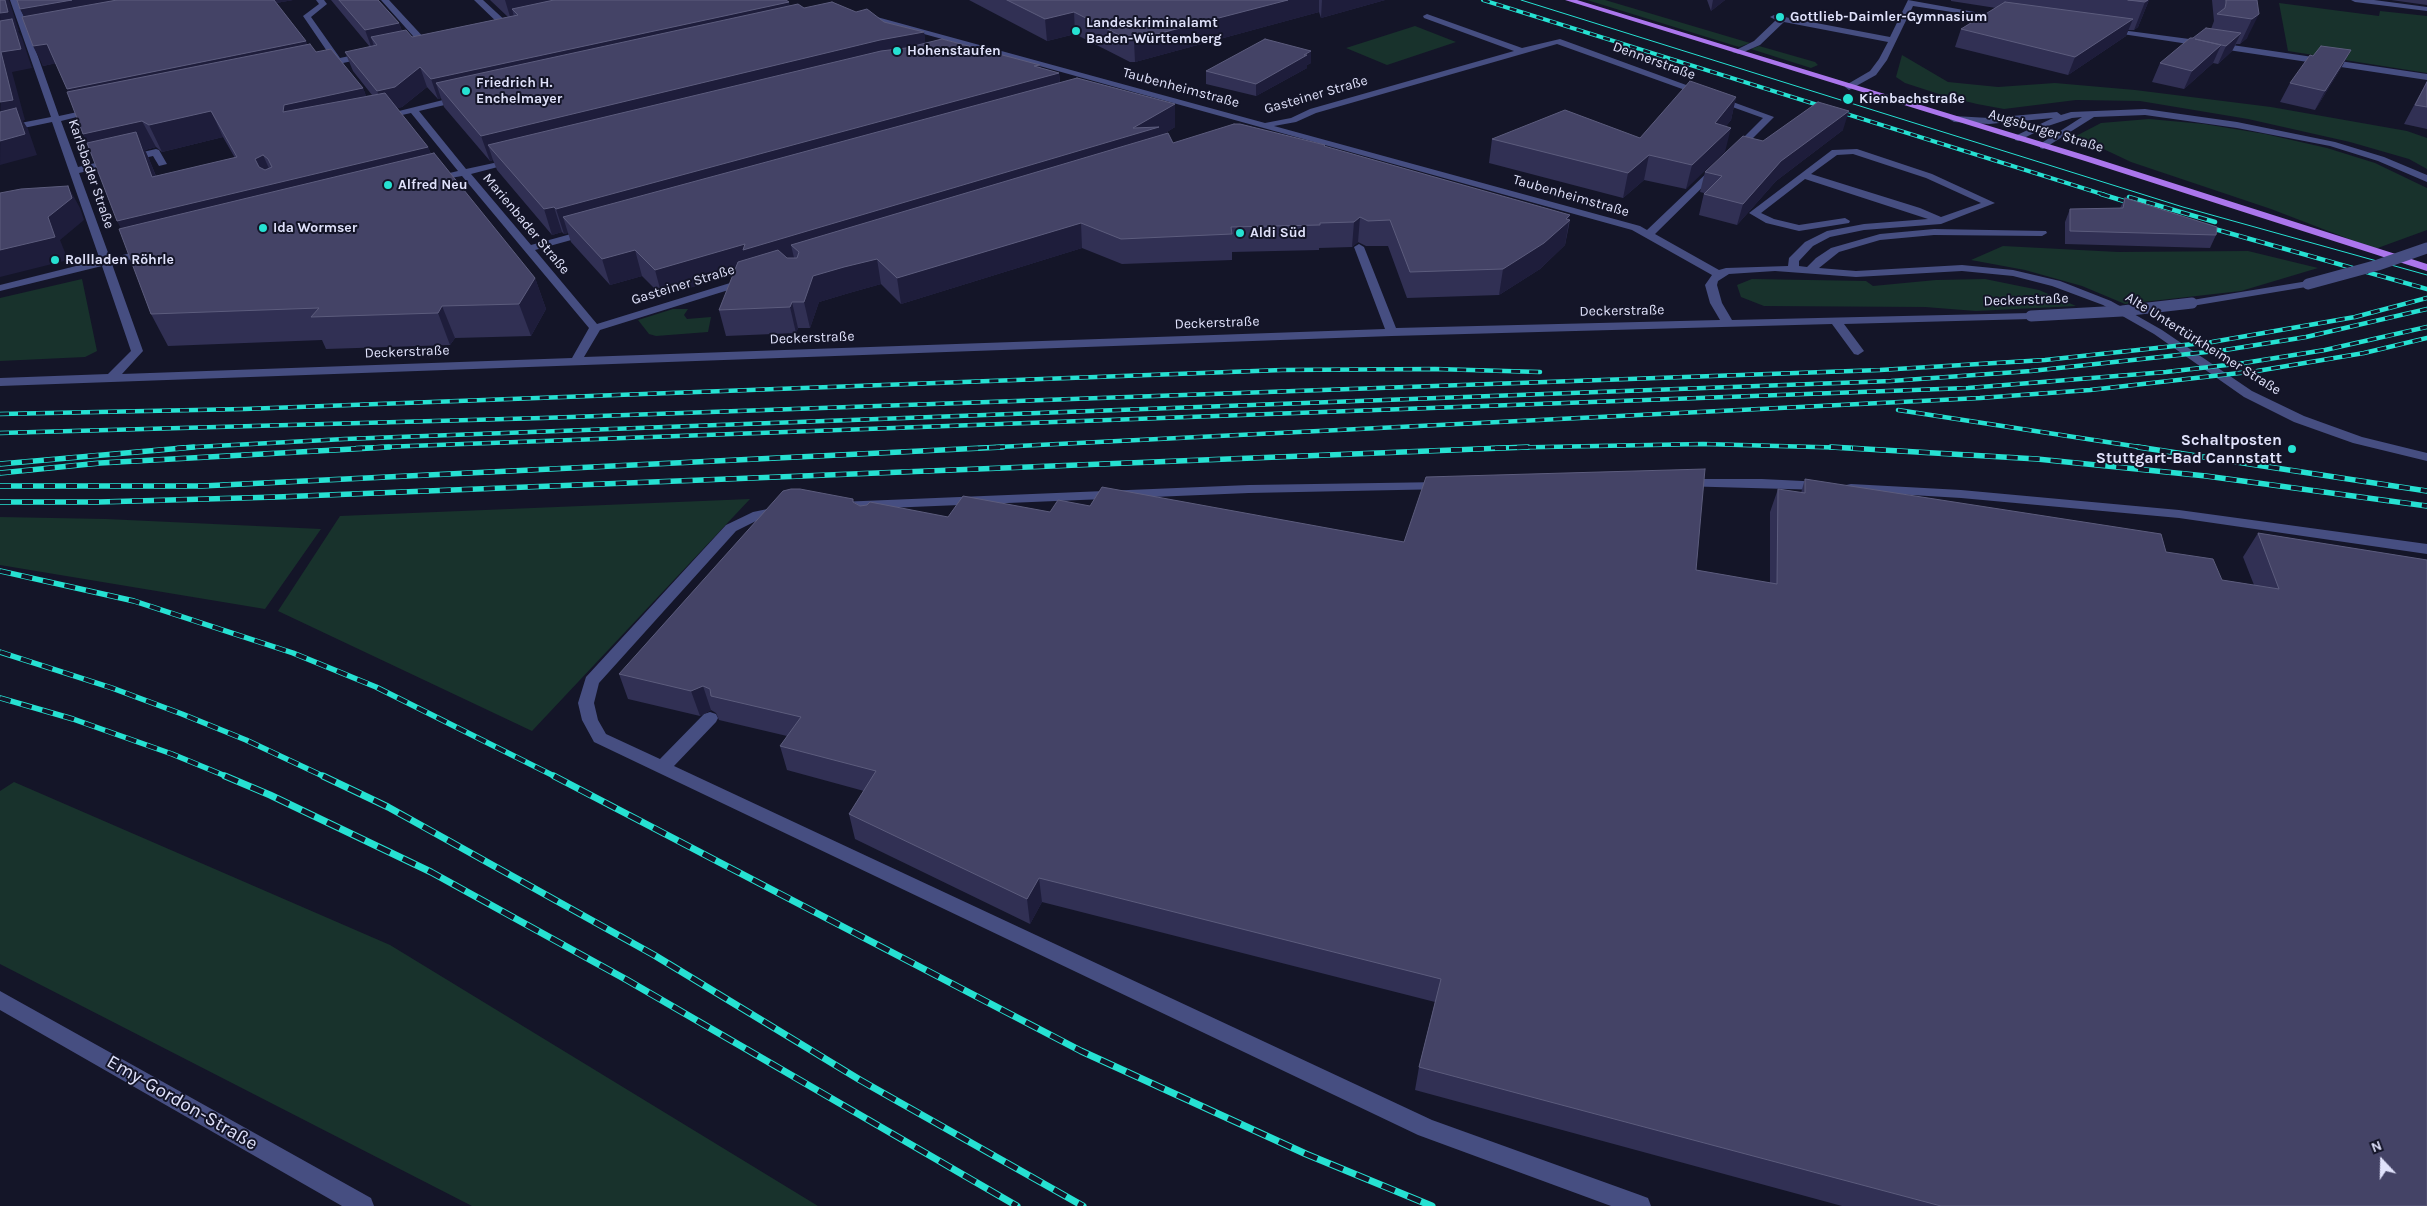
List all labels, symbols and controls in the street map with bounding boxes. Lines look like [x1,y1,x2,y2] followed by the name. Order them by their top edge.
[1790,9,1987,25] place label: Gottlieb-Daimler-Gymnasium
[1774,11,1786,23] marker: Gottlieb-Daimler-Gymnasium
[1086,15,1222,48] place label: Landeskriminalamt Baden-Württemberg
[1070,25,1082,37] marker: Landeskriminalamt Baden-Württemberg
[1610,38,1698,84] street label: Dennerstraße
[907,43,1001,59] place label: Hohenstaufen
[891,45,903,57] marker: Hohenstaufen
[1121,64,1241,112] street label: Taubenheimstraße
[1262,72,1370,118] street label: Gasteiner Straße
[476,75,562,108] place label: Friedrich H. Enchelmayer
[460,85,472,97] marker: Friedrich H. Enchelmayer
[1859,91,1965,107] place label: Kienbachstraße
[1841,92,1855,106] marker: Kienbachstraße
[1987,106,2105,156] street label: Augsburger Straße
[64,117,118,231] street label: Karlsbader Straße
[479,170,573,278] street label: Marienbader Straße
[1511,171,1631,221] street label: Taubenheimstraße
[398,177,467,193] place label: Alfred Neu
[382,179,394,191] marker: Alfred Neu
[273,220,357,236] place label: Ida Wormser
[257,222,269,234] marker: Ida Wormser
[1250,225,1306,241] place label: Aldi Süd
[1234,227,1246,239] marker: Aldi Süd
[65,252,174,268] place label: Rollladen Röhrle
[49,254,61,266] marker: Rollladen Röhrle
[629,261,737,309] street label: Gasteiner Straße
[2122,289,2284,399] street label: Alte Untertürkheimer Straße
[1983,290,2069,310] street label: Deckerstraße
[1579,302,1665,320] street label: Deckerstraße
[1174,313,1260,333] street label: Deckerstraße
[769,328,855,348] street label: Deckerstraße
[364,342,450,362] street label: Deckerstraße
[2096,430,2282,468] place label: Schaltposten Stuttgart-Bad Cannstatt
[2286,443,2298,455] marker: Schaltposten Stuttgart-Bad Cannstatt
[102,1051,262,1155] street label: Emy-Gordon-Straße
[2357,1136,2407,1186] north arrow
[2369,1137,2384,1156] text: N

